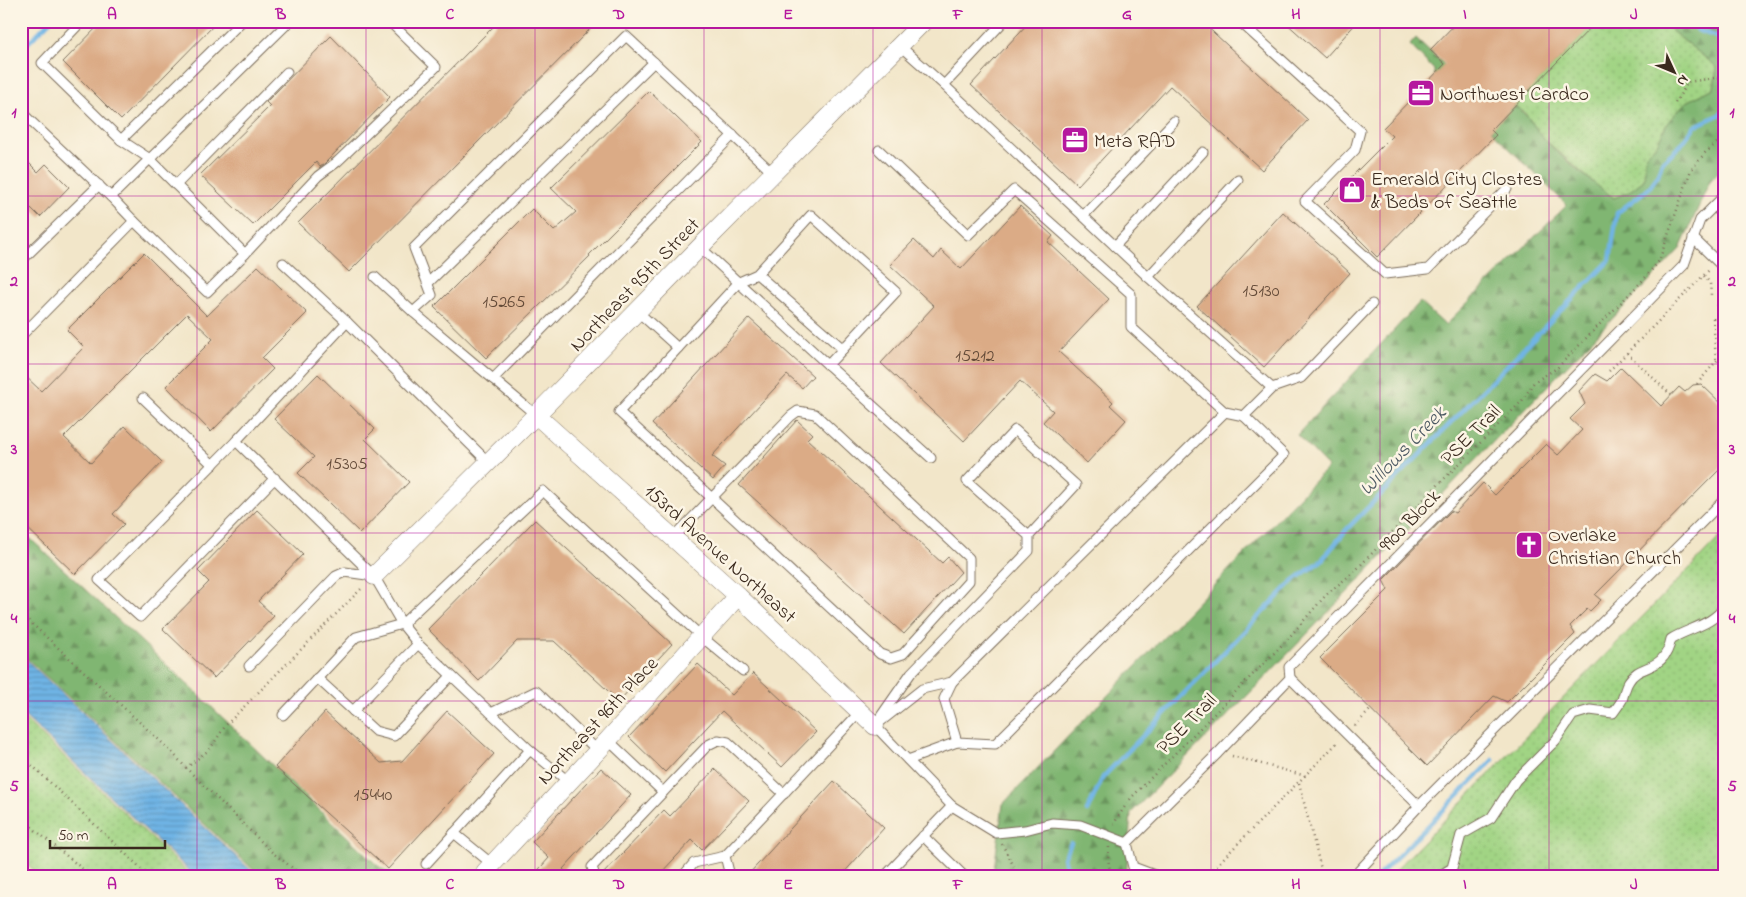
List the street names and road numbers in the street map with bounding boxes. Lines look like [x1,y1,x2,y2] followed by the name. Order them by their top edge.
[564,212,708,359] street label: Northeast 95th Street
[1435,399,1509,473] street label: PSE Trail
[637,478,802,631] street label: 153rd Avenue Northeast
[1373,483,1448,560] street label: 9900 Block
[531,651,666,792] street label: Northeast 96th Place
[1151,688,1225,762] street label: PSE Trail

